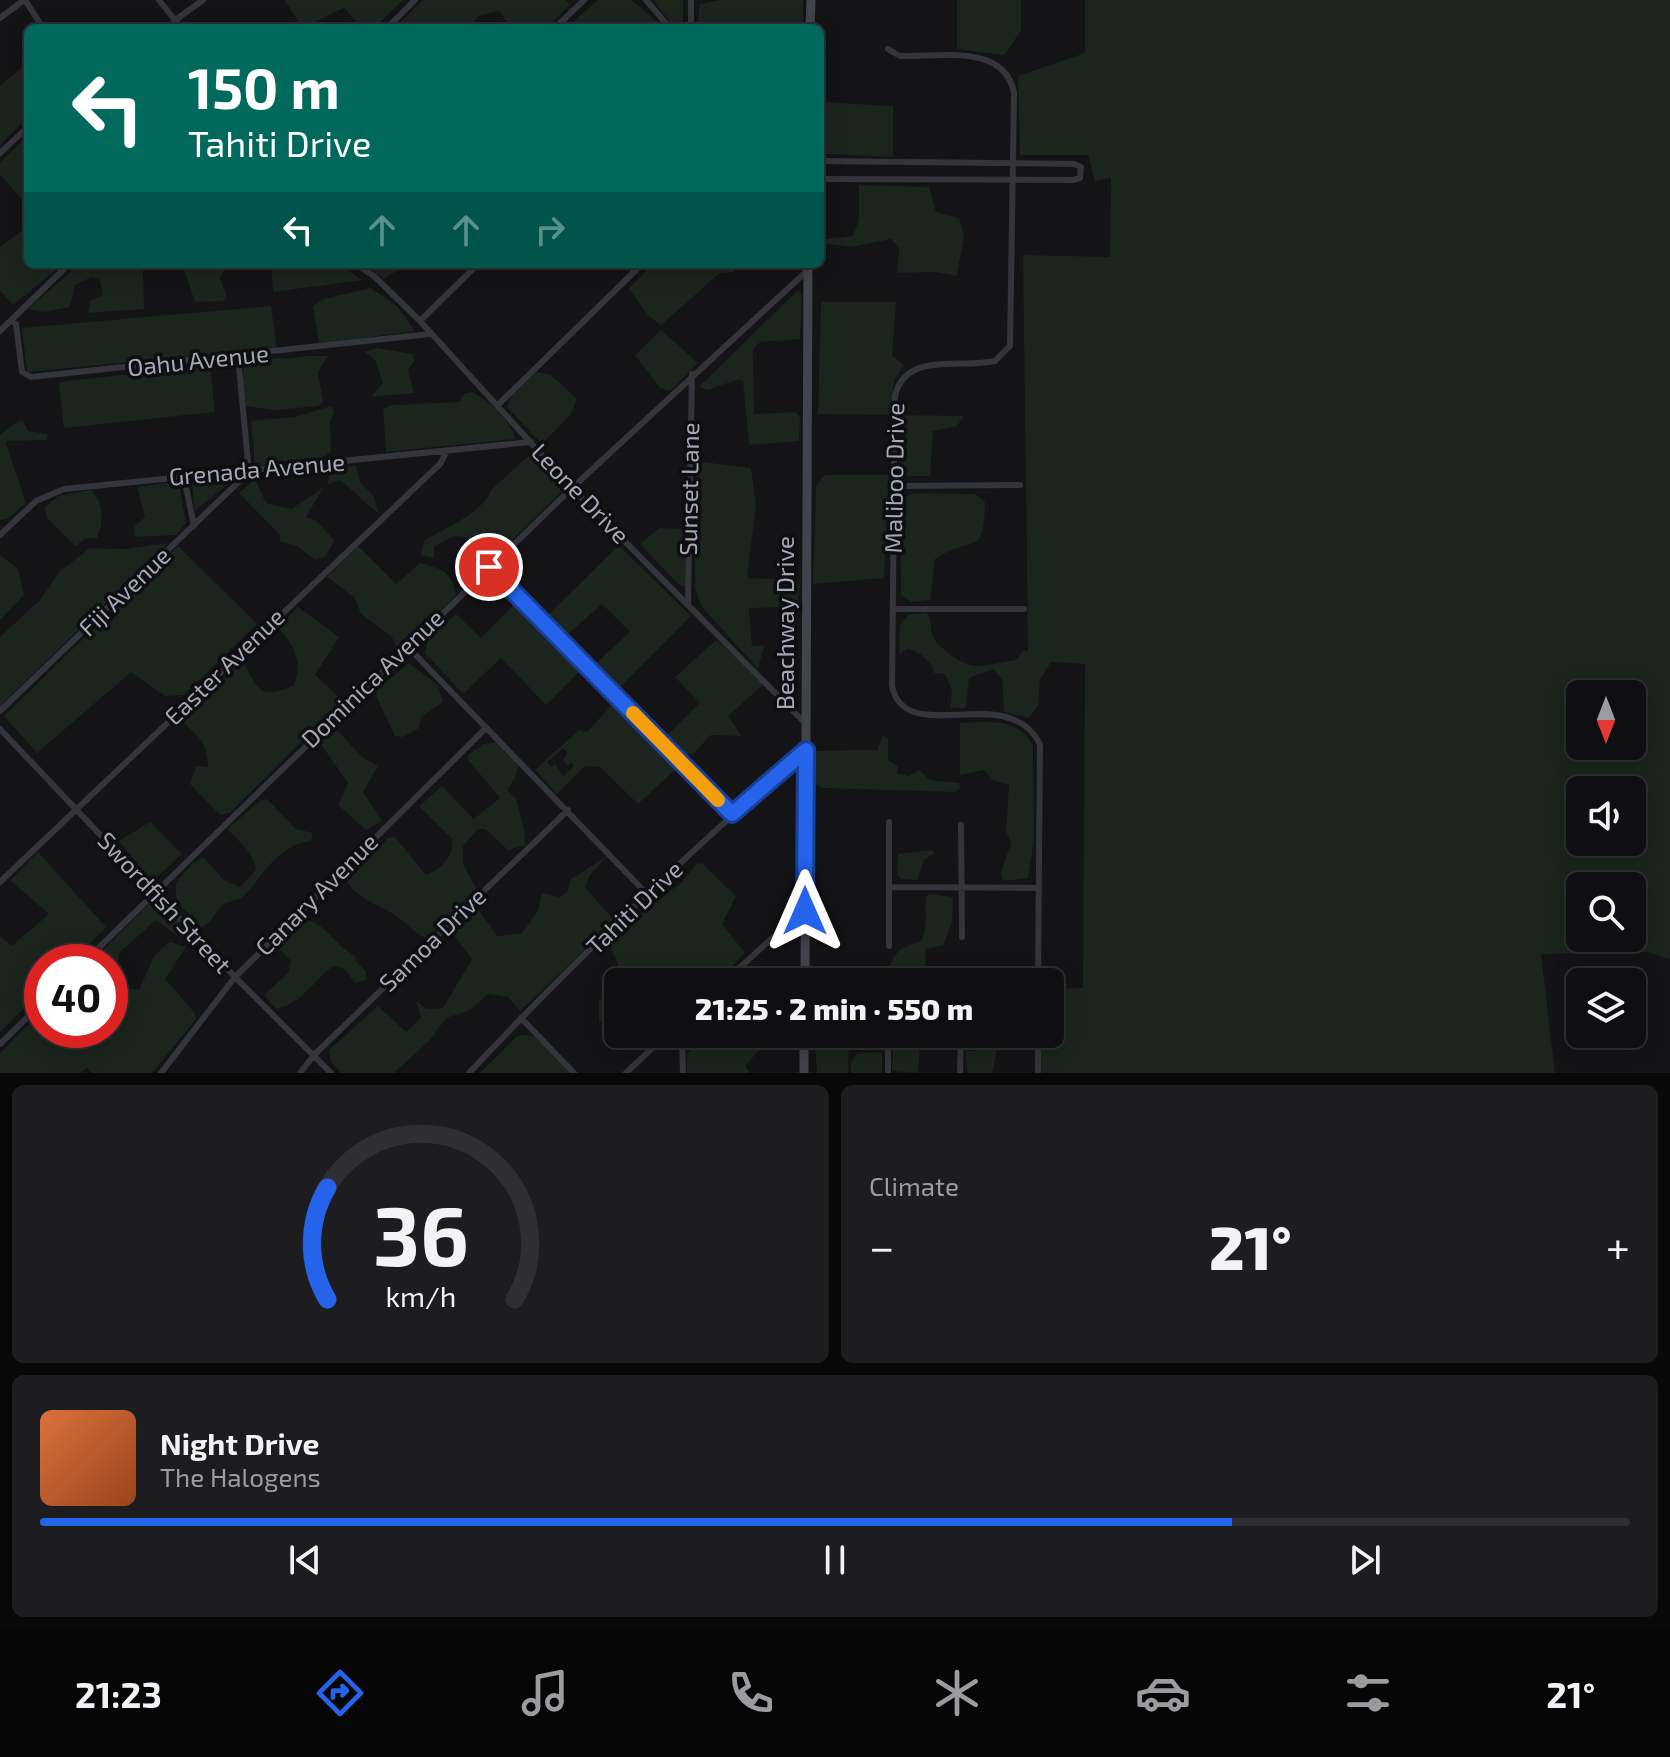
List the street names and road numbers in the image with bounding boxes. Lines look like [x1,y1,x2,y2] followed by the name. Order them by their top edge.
[126,338,270,381] street label: Oahu Avenue
[878,402,909,554] street label: Maliboo Drive
[673,422,704,556] street label: Sunset Lane
[526,437,636,549] street label: Leone Drive
[168,446,346,491] street label: Grenada Avenue
[770,536,799,710] street label: Beachway Drive
[72,540,176,642] street label: Fiji Avenue
[158,602,290,730] street label: Easter Avenue
[295,603,449,753] street label: Dominica Avenue
[92,825,238,979] street label: Swordfish Street
[249,827,383,961] street label: Canary Avenue
[580,854,688,960] street label: Tahiti Drive
[373,881,491,997] street label: Samoa Drive

